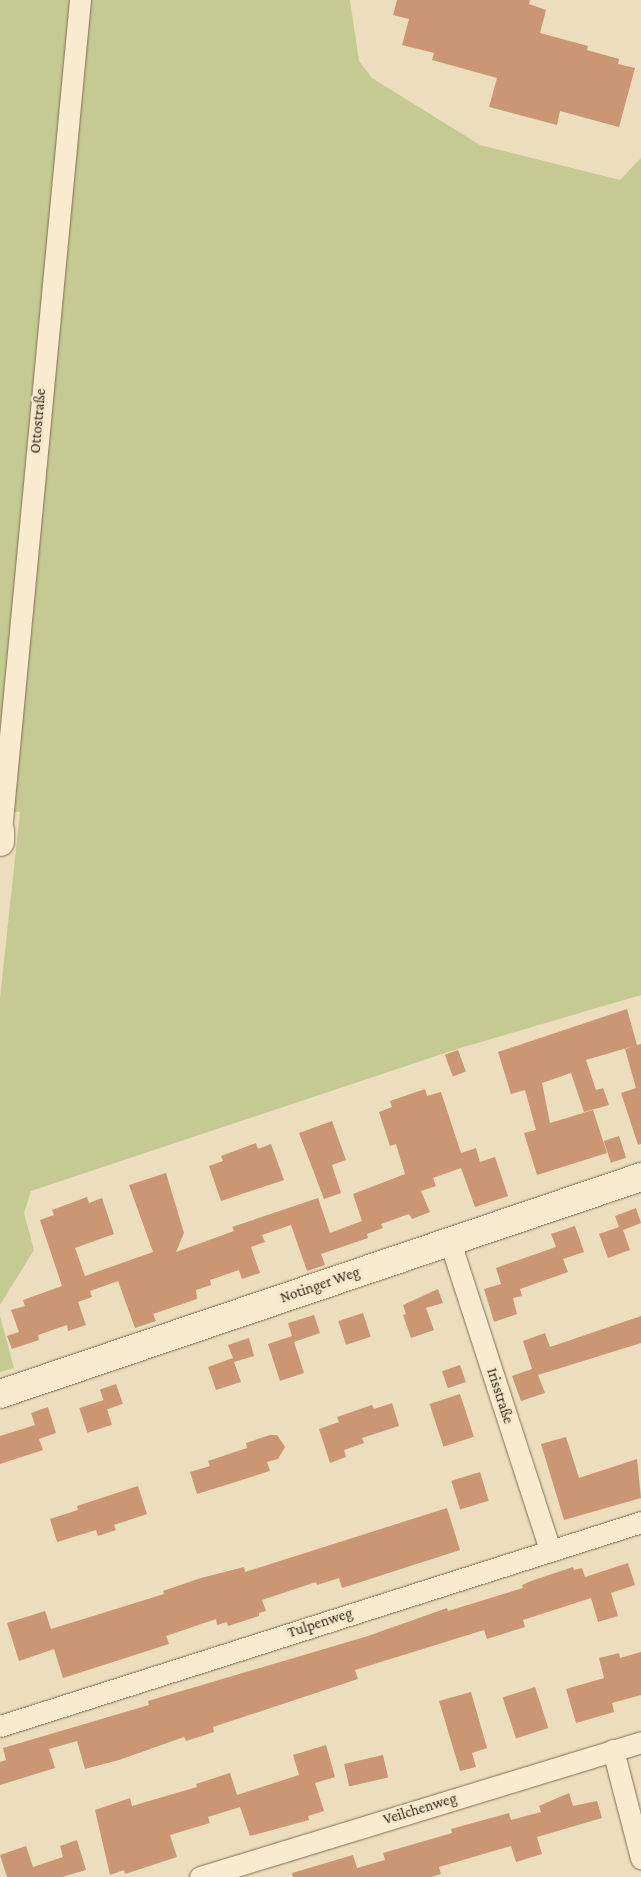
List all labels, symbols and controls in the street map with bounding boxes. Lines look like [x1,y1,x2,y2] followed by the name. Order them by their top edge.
[26,388,50,454] street label: Ottostraße
[278,1263,362,1307] street label: Notinger Weg
[483,1366,517,1426] street label: Irisstraße
[285,1604,355,1642] street label: Tulpenweg
[381,1789,459,1829] street label: Veilchenweg

